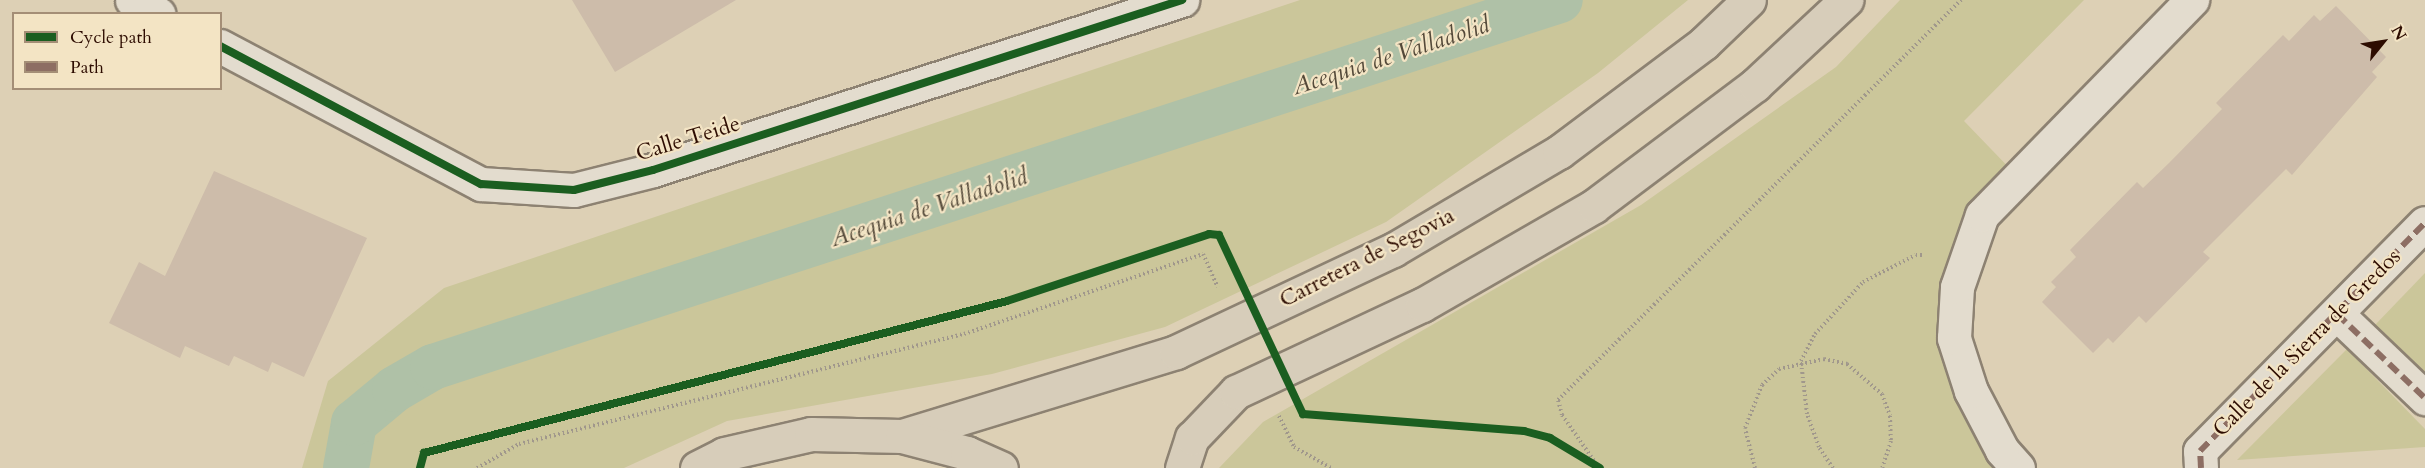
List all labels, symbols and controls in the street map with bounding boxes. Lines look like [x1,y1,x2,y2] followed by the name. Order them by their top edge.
[1289,11,1493,101] water label: Acequia de Valladolid
[12,12,222,90] legend
[2353,12,2413,72] north arrow
[2386,21,2412,45] text: N
[70,25,152,50] text: Cycle path
[70,55,104,80] text: Path
[633,111,743,167] street label: Calle Teide
[827,163,1031,253] water label: Acequia de Valladolid
[1275,203,1459,313] street label: Carretera de Segovia
[2208,244,2406,442] street label: Calle de la Sierra de Gredos

